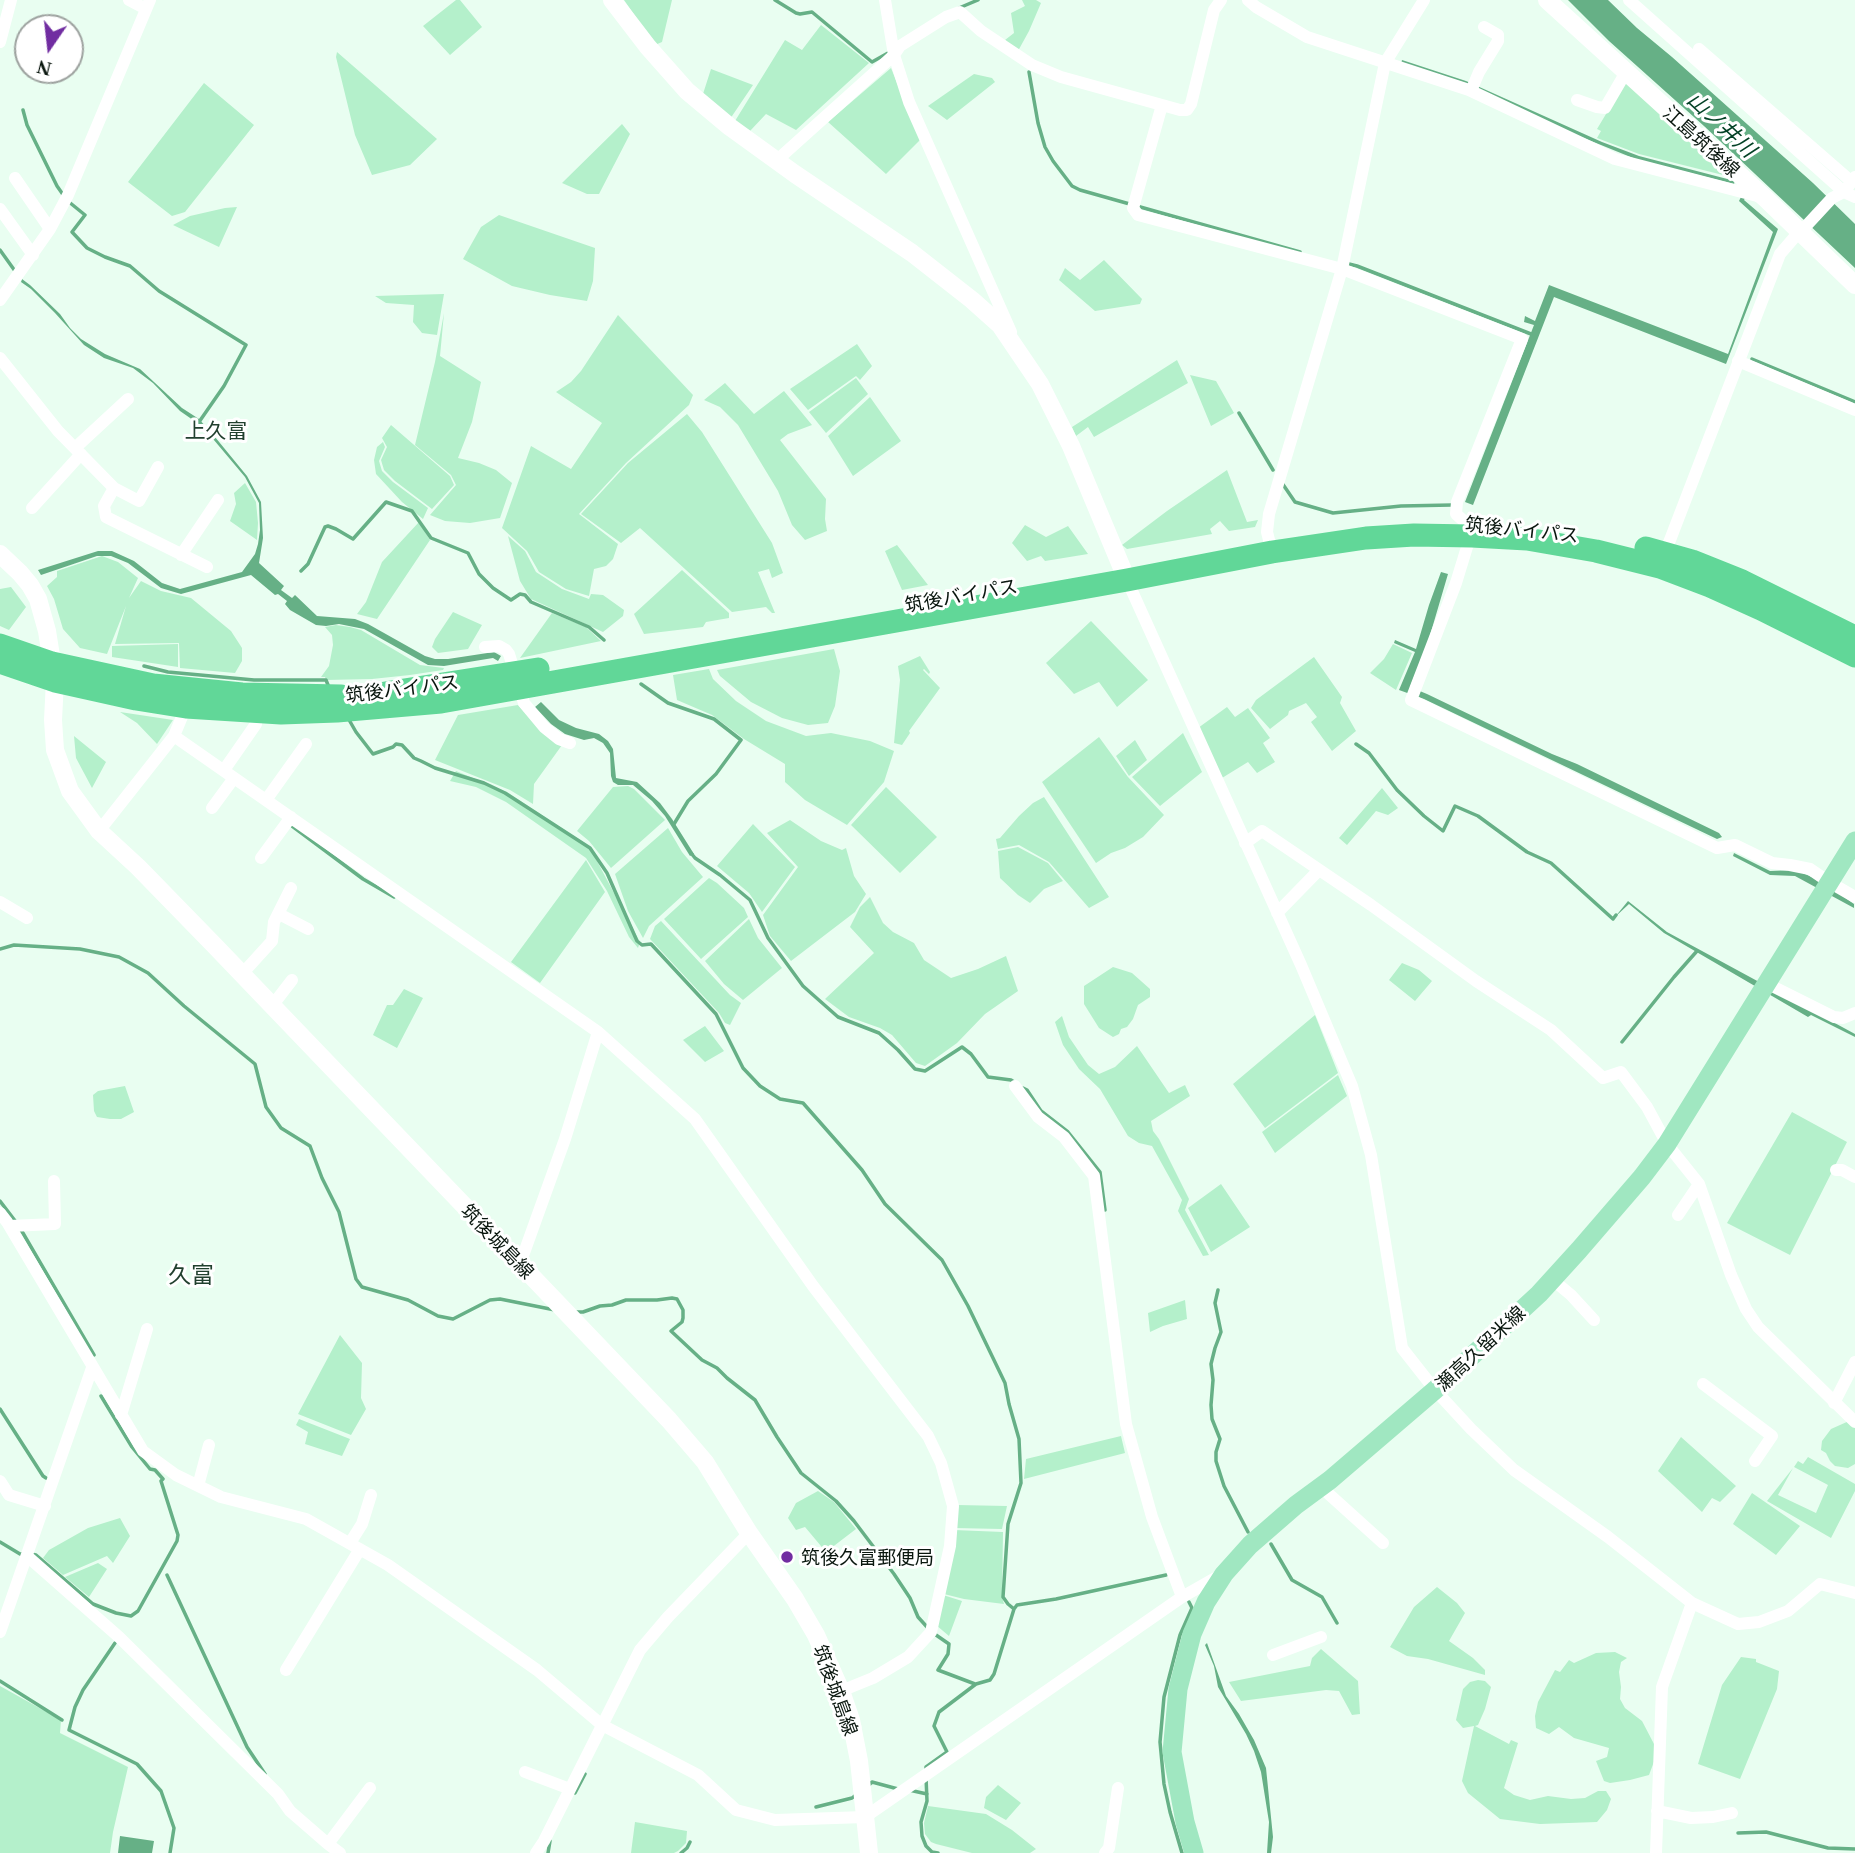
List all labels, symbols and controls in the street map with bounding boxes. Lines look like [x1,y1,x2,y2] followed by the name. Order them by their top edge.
[14,14,84,84] north arrow
[35,56,53,80] text: N
[1683,86,1761,162] water label: 山ノ井川
[1659,101,1745,181] street label: 江島筑後線
[185,417,247,443] district label: 上久富
[1464,512,1580,546] street label: 筑後バイパス
[903,574,1019,616] street label: 筑後バイパス
[344,670,460,706] street label: 筑後バイパス
[457,1199,539,1283] street label: 筑後城島線
[168,1260,214,1288] district label: 久富
[1431,1301,1529,1395] street label: 瀬高久留米線
[801,1546,934,1568] place label: 筑後久富郵便局
[779,1549,795,1565] marker: 筑後久富郵便局
[809,1641,863,1739] street label: 筑後城島線

